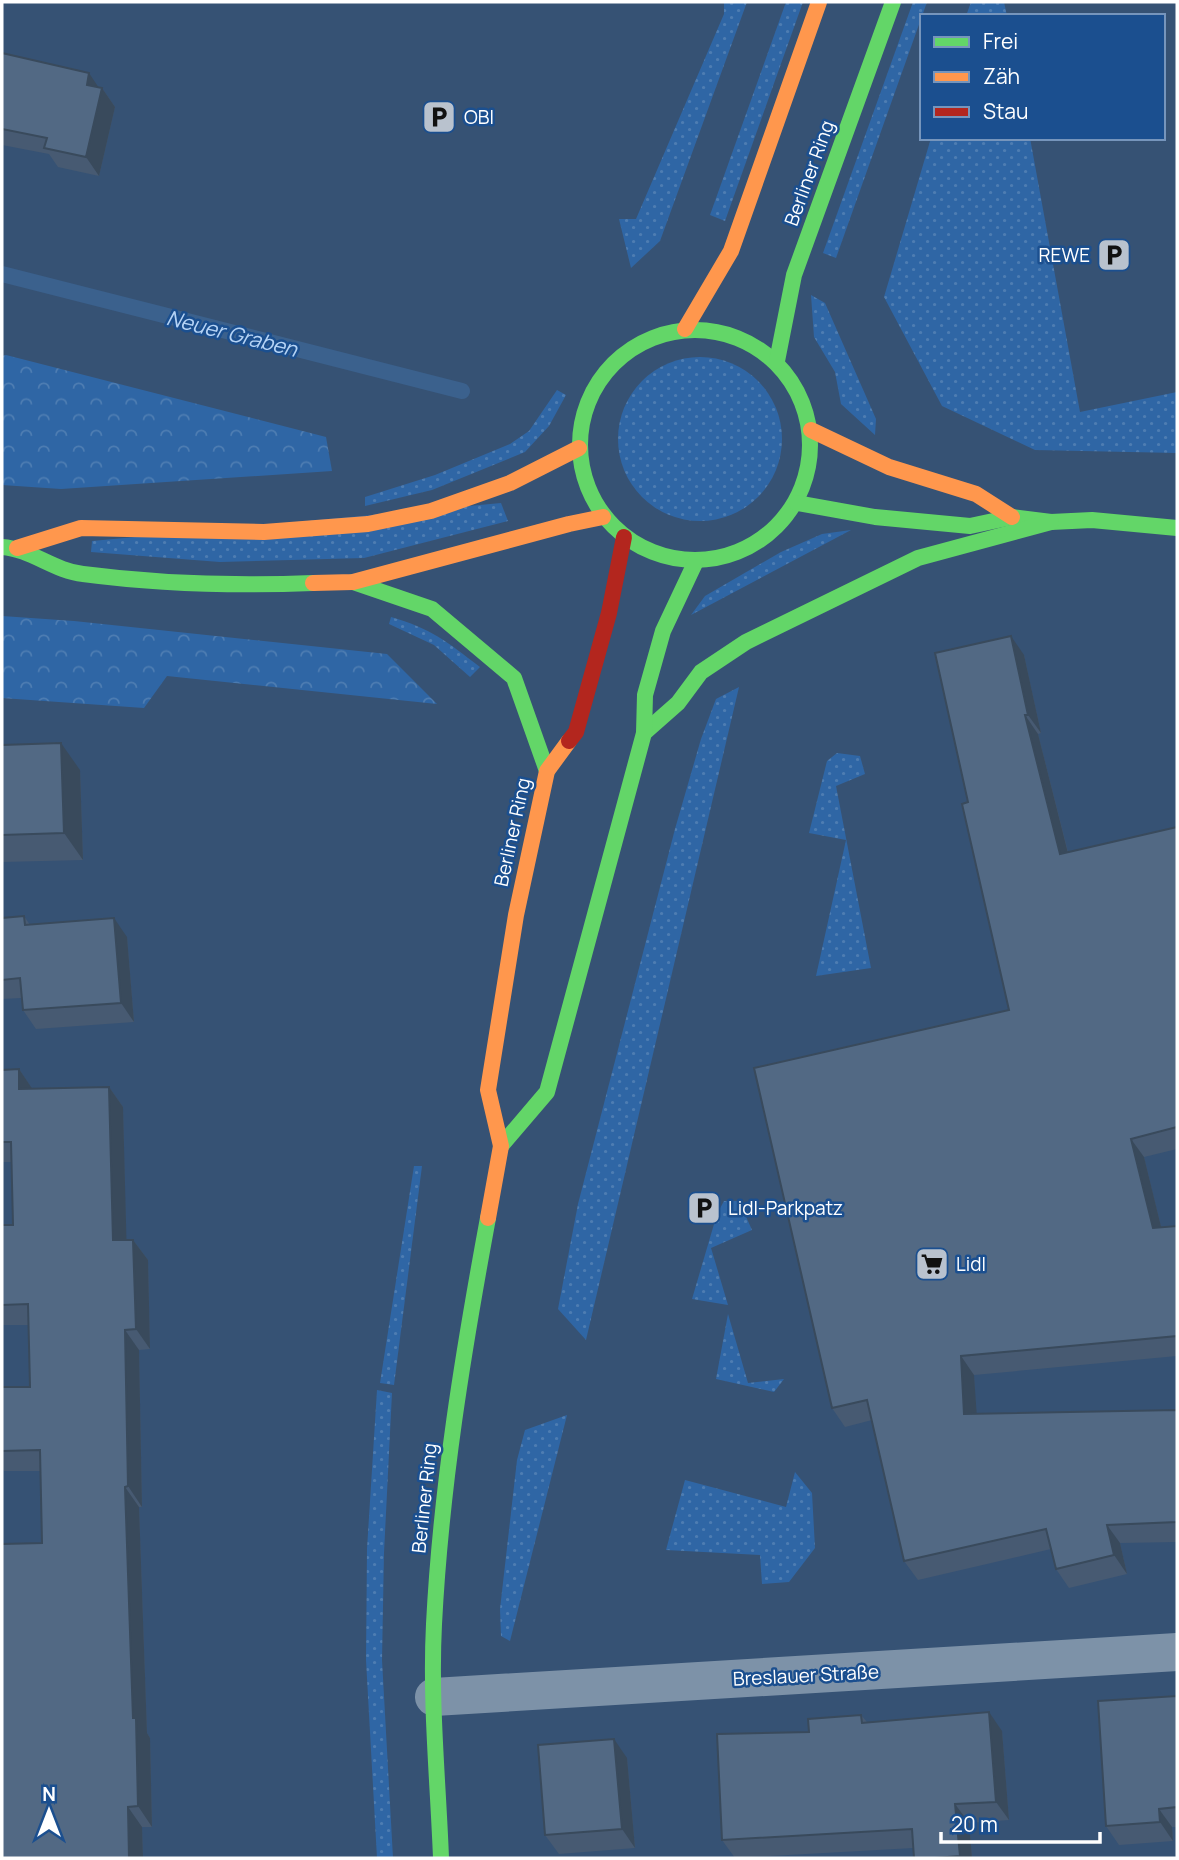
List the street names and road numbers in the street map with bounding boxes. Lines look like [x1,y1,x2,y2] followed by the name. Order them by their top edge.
[778,117,840,229] street label: Berliner Ring
[488,775,536,889] street label: Berliner Ring
[405,1442,443,1554] street label: Berliner Ring
[732,1658,880,1692] street label: Breslauer Straße

